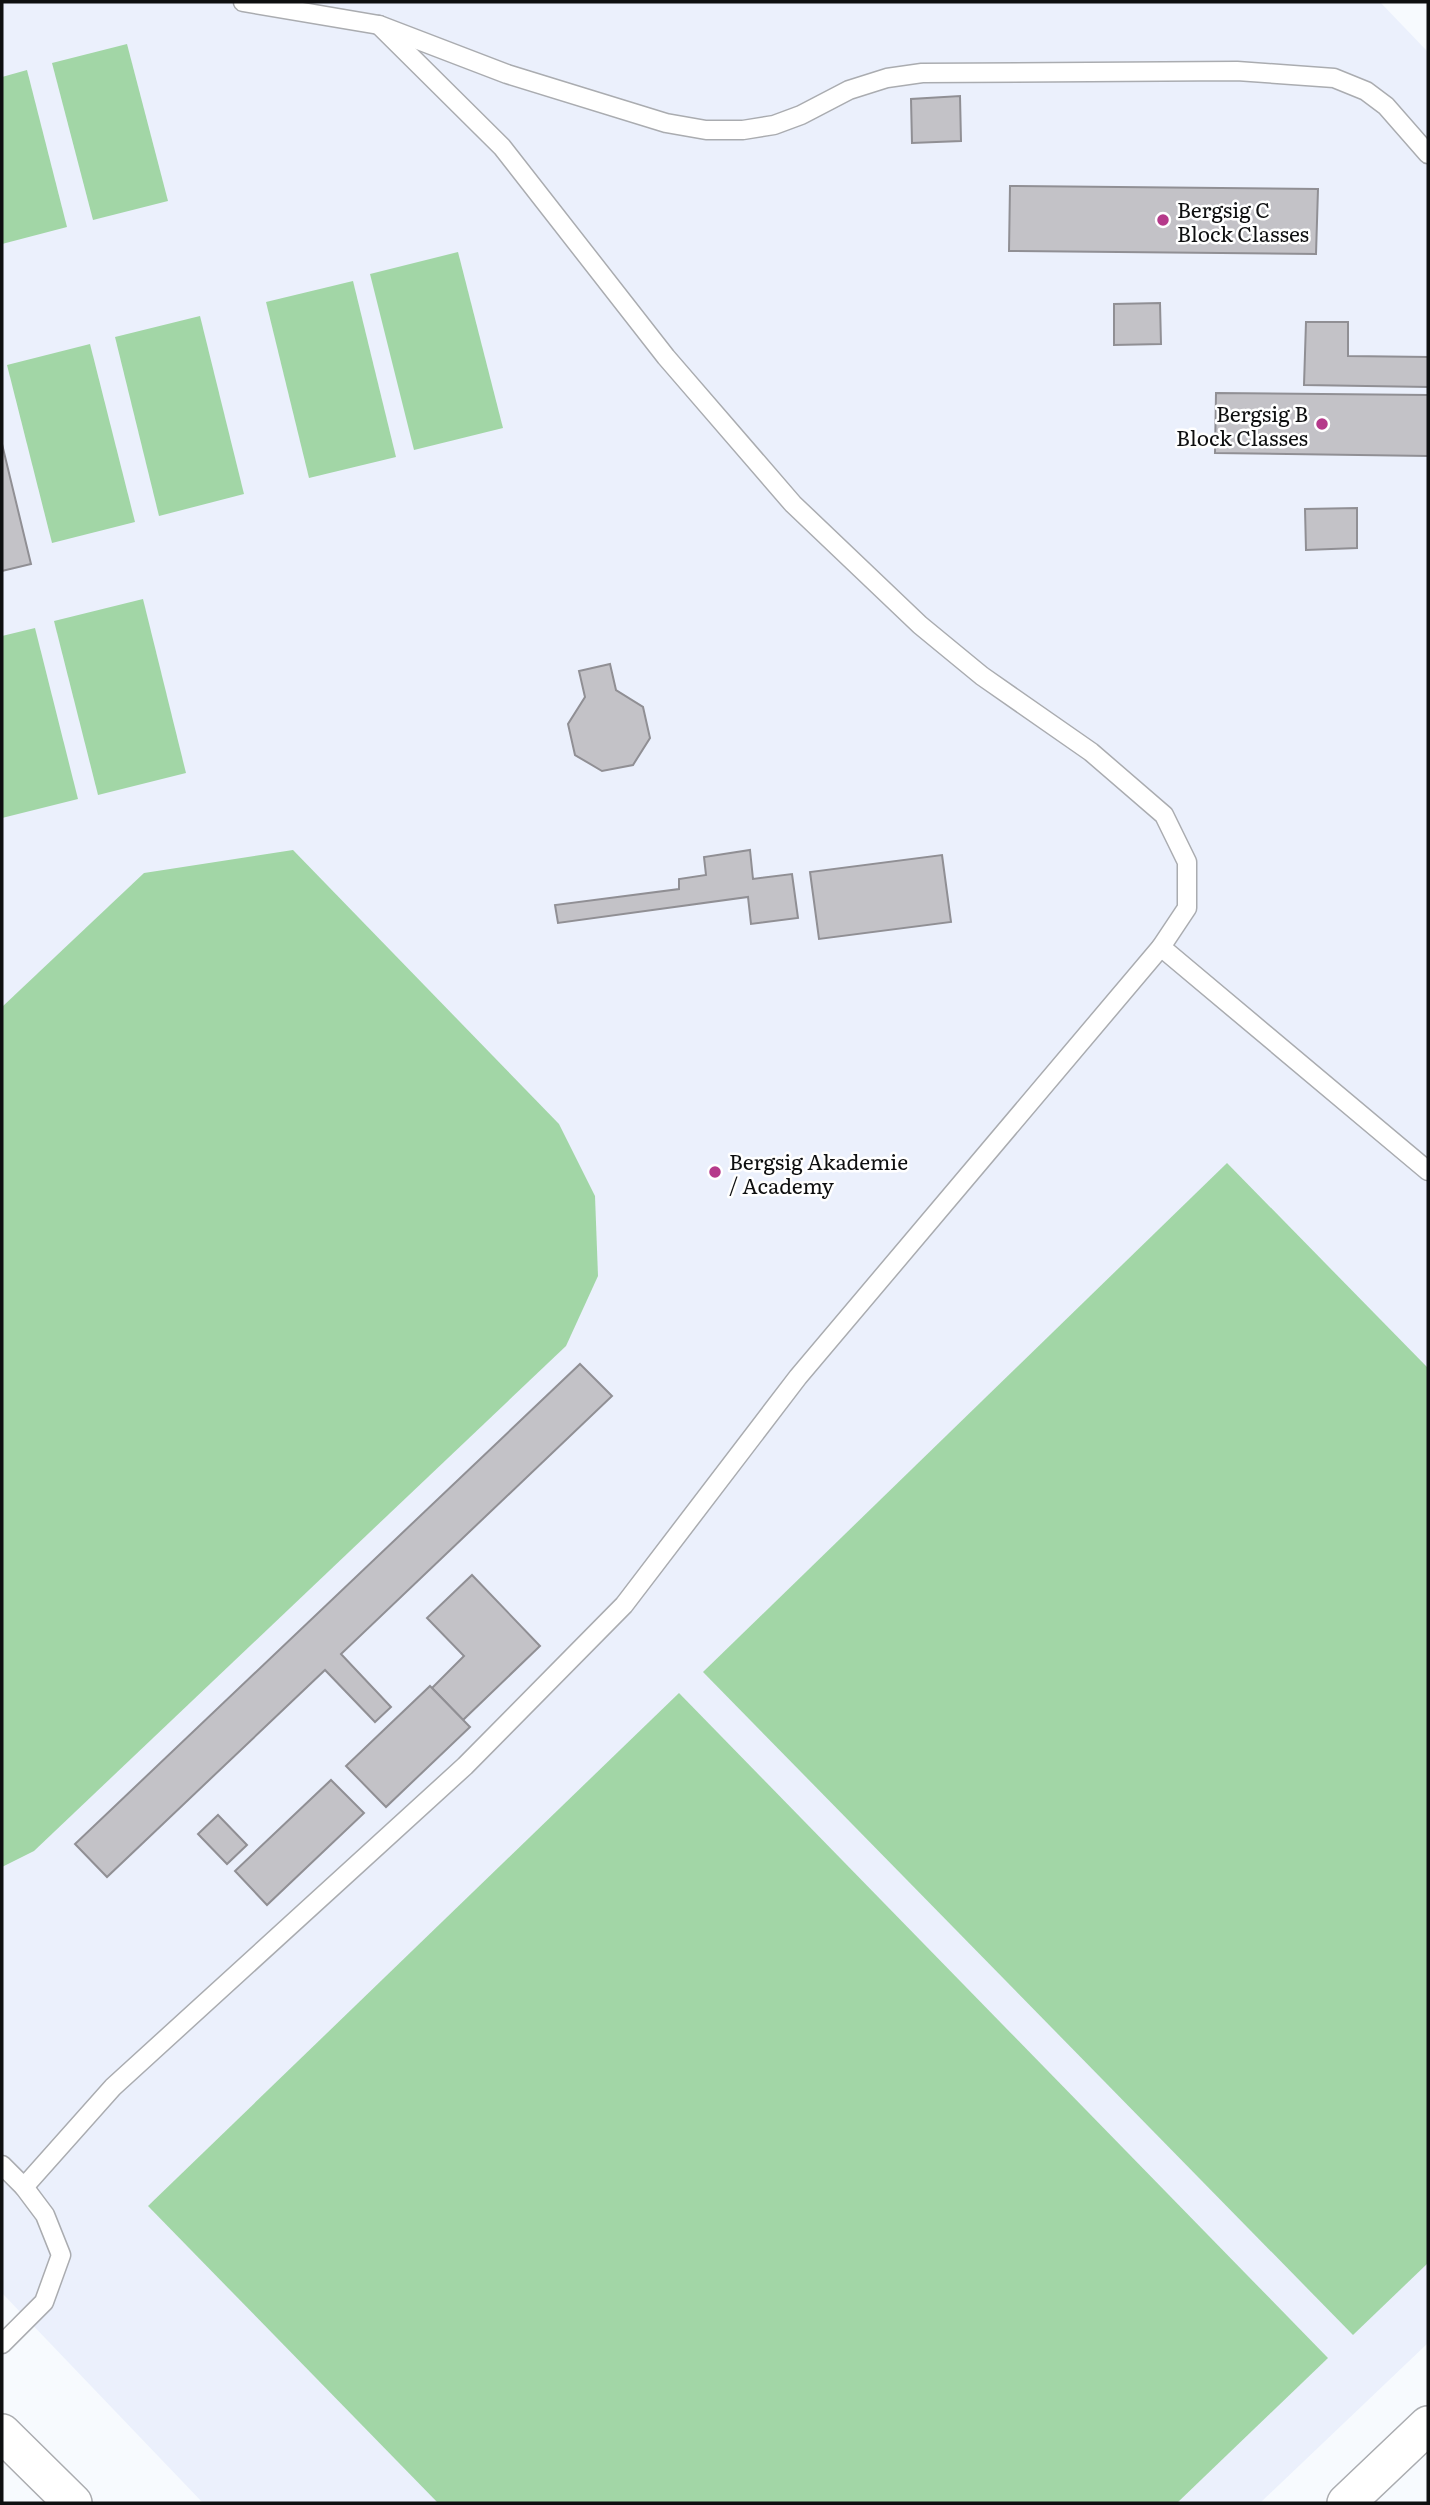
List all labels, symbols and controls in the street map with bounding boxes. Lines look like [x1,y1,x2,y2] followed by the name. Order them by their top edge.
[1177,193,1309,248] place label: Bergsig C Block Classes
[1155,212,1171,228] marker: Bergsig C Block Classes
[1176,397,1308,452] place label: Bergsig B Block Classes
[1314,416,1330,432] marker: Bergsig B Block Classes
[729,1145,908,1200] place label: Bergsig Akademie / Academy
[707,1164,723,1180] marker: Bergsig Akademie / Academy

